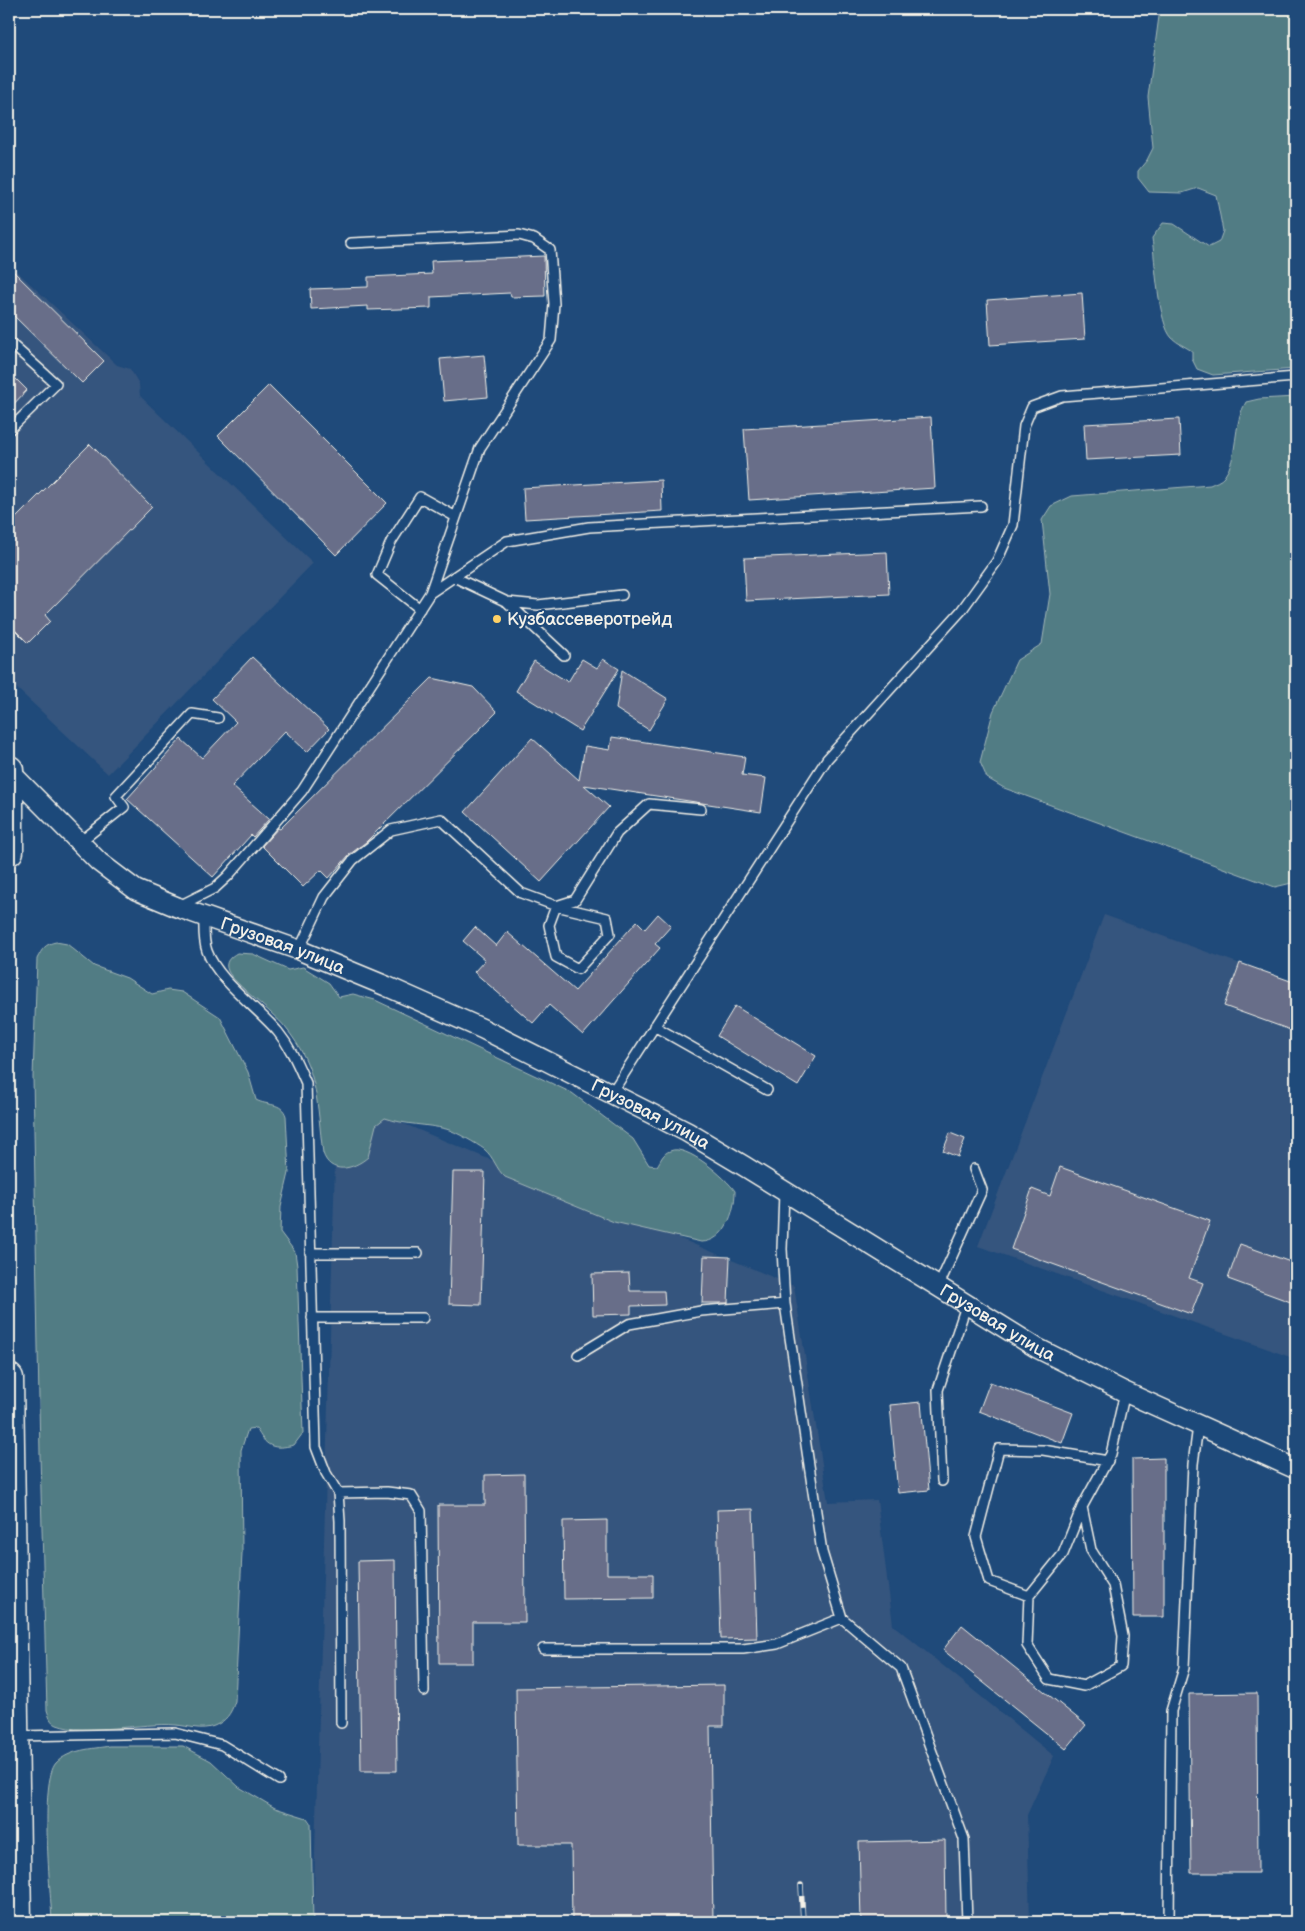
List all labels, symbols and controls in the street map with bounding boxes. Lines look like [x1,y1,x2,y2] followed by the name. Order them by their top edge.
[507,609,672,630] place label: Кузбассеверотрейд
[491,613,503,625] marker: Кузбассеверотрейд
[218,913,349,979] street label: Грузовая улица
[588,1075,714,1154] street label: Грузовая улица
[936,1280,1059,1366] street label: Грузовая улица

